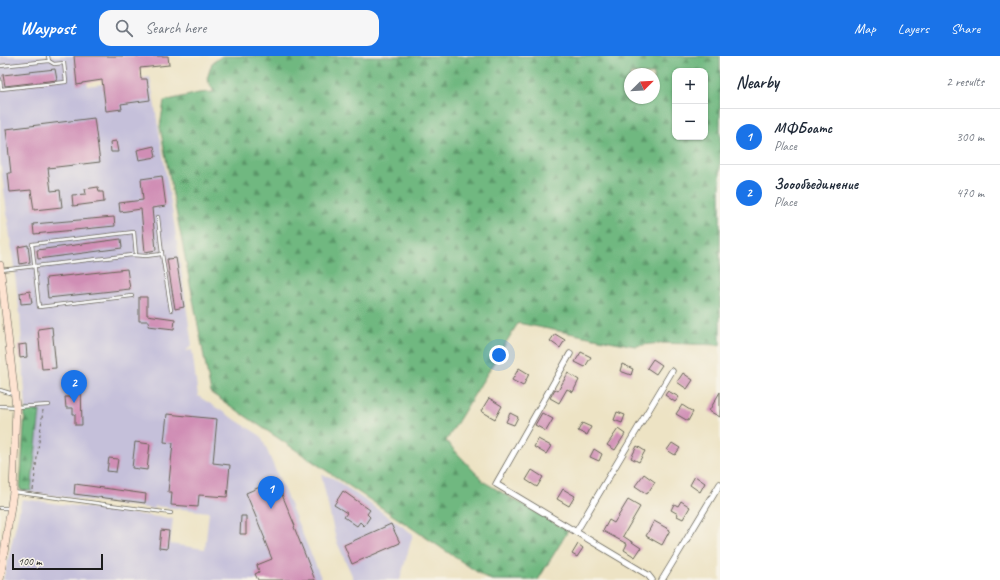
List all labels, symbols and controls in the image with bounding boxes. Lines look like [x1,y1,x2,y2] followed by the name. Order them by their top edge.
[99,10,379,46] search box
[20,16,75,40] text: Waypost
[113,17,135,39] icon: search
[145,19,206,38] text: Search here
[854,20,876,37] text: Map
[898,20,929,37] text: Layers
[951,20,980,37] text: Share
[624,68,660,104] north arrow
[672,68,708,140] map controls
[672,68,708,104] button: +
[736,72,779,93] text: Nearby
[946,74,984,90] text: 2 results
[672,104,708,140] button: −
[774,119,832,138] text: МФБоатс
[746,129,752,145] text: 1
[956,129,984,145] text: 300 m
[774,138,797,154] text: Place
[774,175,858,194] text: Зоообъединение
[746,185,752,201] text: 2
[956,185,984,201] text: 470 m
[774,194,797,210] text: Place
[489,345,509,365] your location
[61,370,87,403] pin: 2
[258,476,284,509] pin: 1
[12,552,103,571] scale bar
[18,554,42,568] text: 100 m

